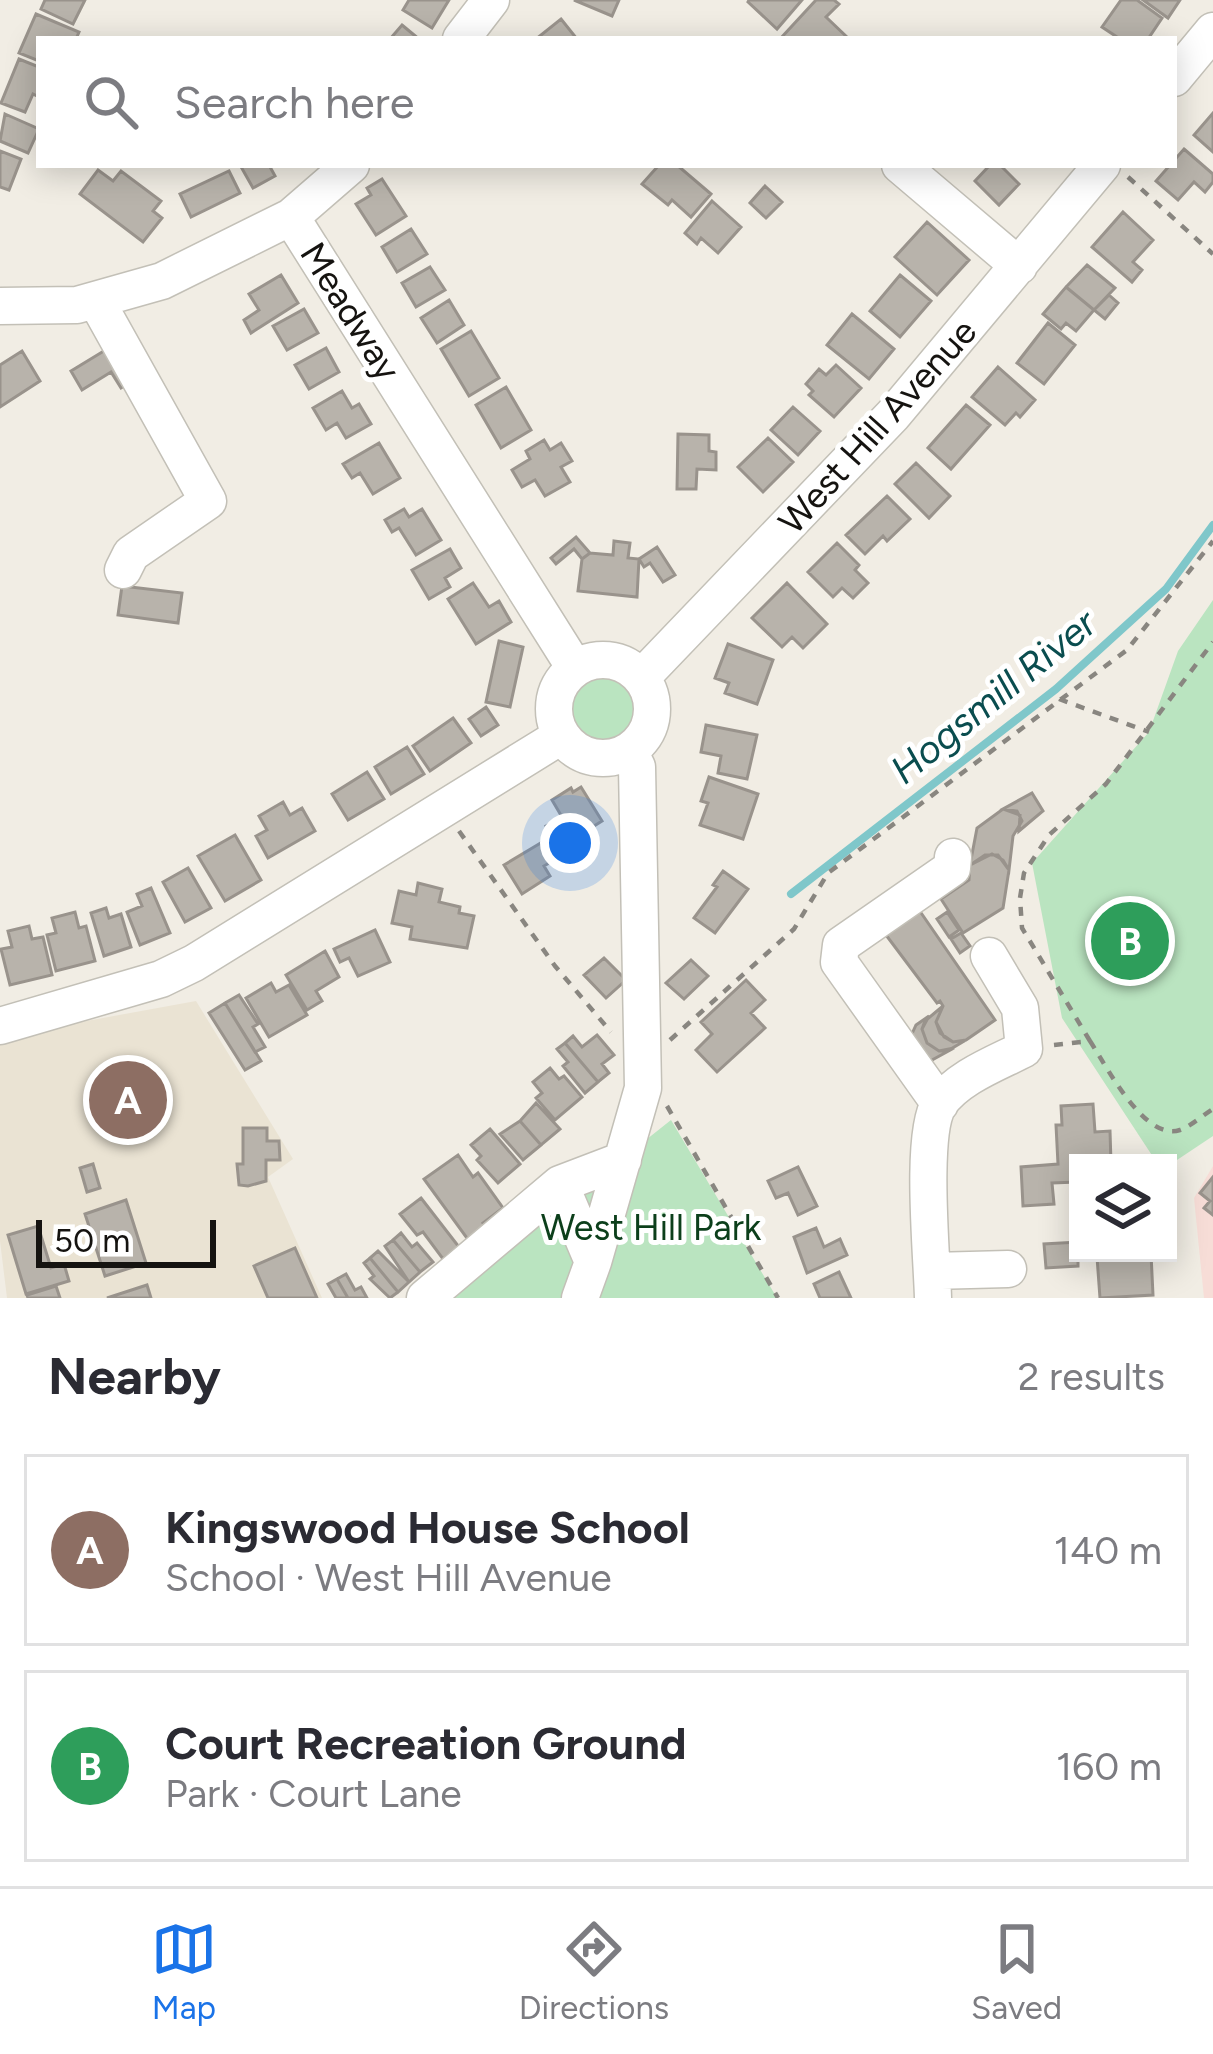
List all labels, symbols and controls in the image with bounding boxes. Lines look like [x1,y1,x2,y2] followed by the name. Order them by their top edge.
[36,36,1177,168] search box
[78,69,144,135] icon: search
[174,75,414,129] text: Search here
[291,234,410,388] street label: Meadway
[770,310,985,542] street label: West Hill Avenue
[881,598,1107,793] water label: Hogsmill River
[540,813,600,873] your location
[1091,896,1169,986] pin: B
[89,1055,167,1145] pin: A
[1069,1154,1177,1262] map controls
[1069,1154,1177,1262] button: layers
[541,1206,762,1249] park label: West Hill Park
[36,1214,216,1267] scale bar
[54,1221,130,1260] text: 50 m
[48,1346,221,1407] text: Nearby
[1018,1353,1165,1400] text: 2 results
[165,1500,690,1554] text: Kingswood House School
[76,1527,104,1574] text: A
[1054,1527,1162,1574] text: 140 m
[165,1554,612,1601] text: School · West Hill Avenue
[165,1716,687,1770] text: Court Recreation Ground
[78,1743,102,1790] text: B
[1056,1743,1162,1790] text: 160 m
[165,1770,462,1817] text: Park · Court Lane
[151,1916,217,2027] tab: Map
[519,1916,669,2027] tab: Directions
[971,1916,1062,2027] tab: Saved

